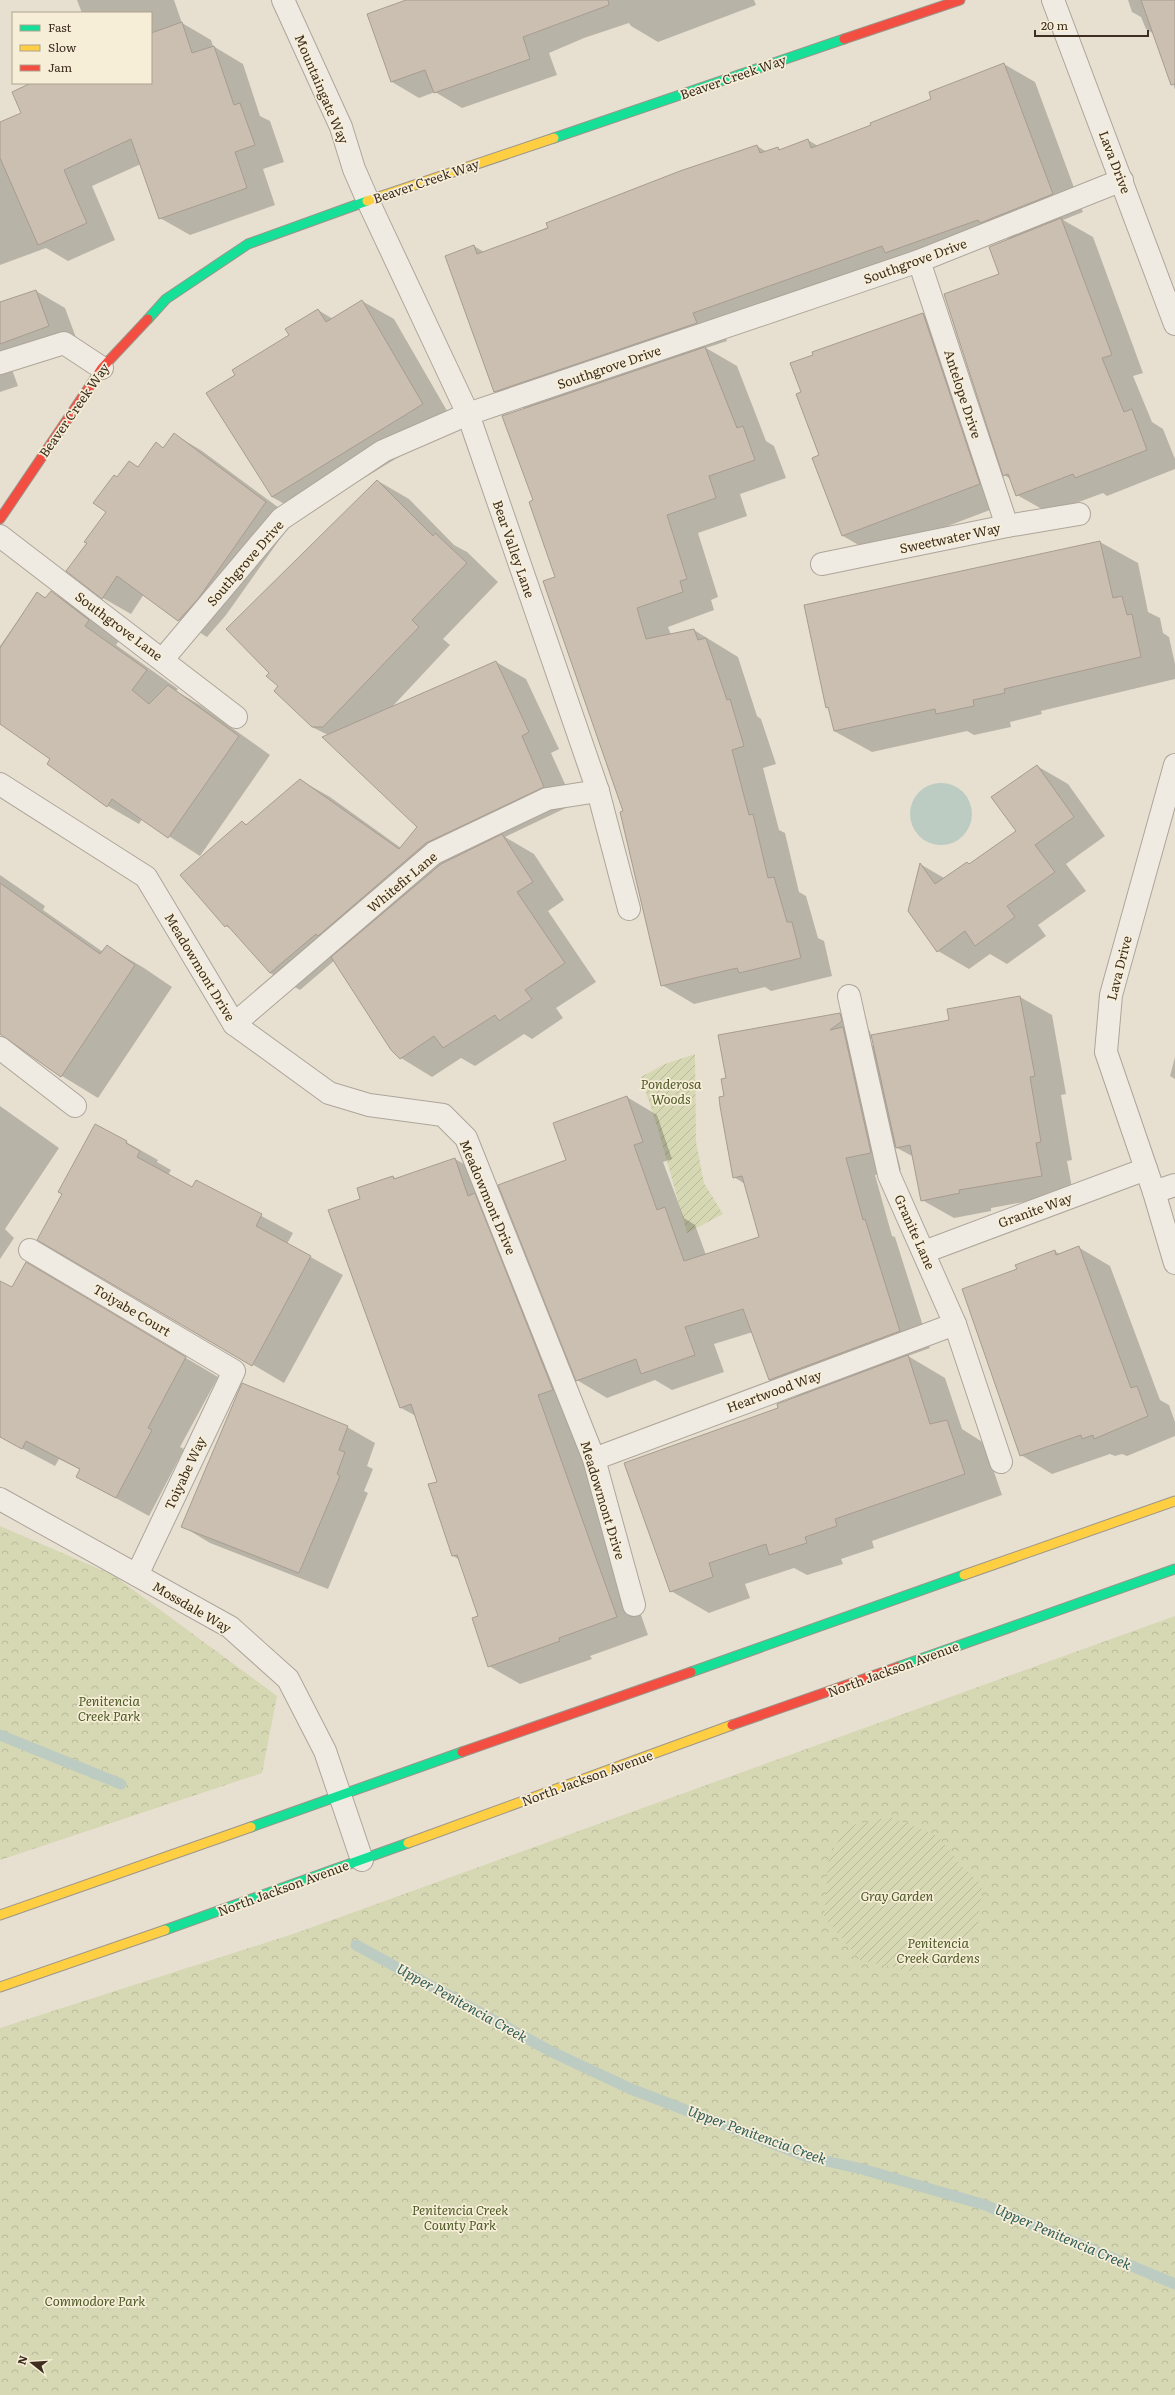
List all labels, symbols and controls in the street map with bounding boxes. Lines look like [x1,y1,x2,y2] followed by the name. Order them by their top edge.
[12,12,152,84] legend
[1035,12,1148,38] scale bar
[1041,16,1068,34] text: 20 m
[48,18,72,36] text: Fast
[291,31,354,147] street label: Mountaingate Way
[48,38,77,56] text: Slow
[677,49,789,104] street label: Beaver Creek Way
[48,58,73,76] text: Jam
[1095,128,1136,196] street label: Lava Drive
[370,153,482,208] street label: Beaver Creek Way
[861,233,969,288] street label: Southgrove Drive
[554,340,664,393] street label: Southgrove Drive
[940,347,987,441] street label: Antelope Drive
[34,358,114,461] street label: Beaver Creek Way
[489,497,540,601] street label: Bear Valley Lane
[202,515,288,610] street label: Southgrove Drive
[898,517,1003,558] street label: Sweetwater Way
[72,586,167,665] street label: Southgrove Lane
[363,847,441,917] street label: Whitefir Lane
[161,909,240,1025] street label: Meadowmont Drive
[1101,933,1136,1002] street label: Lava Drive
[640,1074,702,1108] park label: Ponderosa Woods
[456,1136,521,1257] street label: Meadowmont Drive
[995,1187,1075,1232] street label: Granite Way
[890,1191,941,1273] street label: Granite Lane
[90,1279,175,1341] street label: Toiyabe Court
[724,1364,825,1417] street label: Heartwood Way
[159,1432,210,1513] street label: Toiyabe Way
[576,1438,631,1562] street label: Meadowmont Drive
[149,1576,236,1637] street label: Mossdale Way
[825,1636,961,1701] street label: North Jackson Avenue
[78,1691,141,1725] park label: Penitencia Creek Park
[519,1745,655,1810] street label: North Jackson Avenue
[215,1855,351,1920] street label: North Jackson Avenue
[861,1886,934,1905] park label: Gray Garden
[896,1933,980,1967] park label: Penitencia Creek Gardens
[394,1958,532,2047] water label: Upper Penitencia Creek
[685,2100,830,2169] water label: Upper Penitencia Creek
[992,2198,1135,2274] water label: Upper Penitencia Creek
[412,2200,509,2234] park label: Penitencia Creek County Park
[45,2291,146,2310] park label: Commodore Park
[12,2343,52,2383] north arrow
[12,2353,30,2367] text: N

